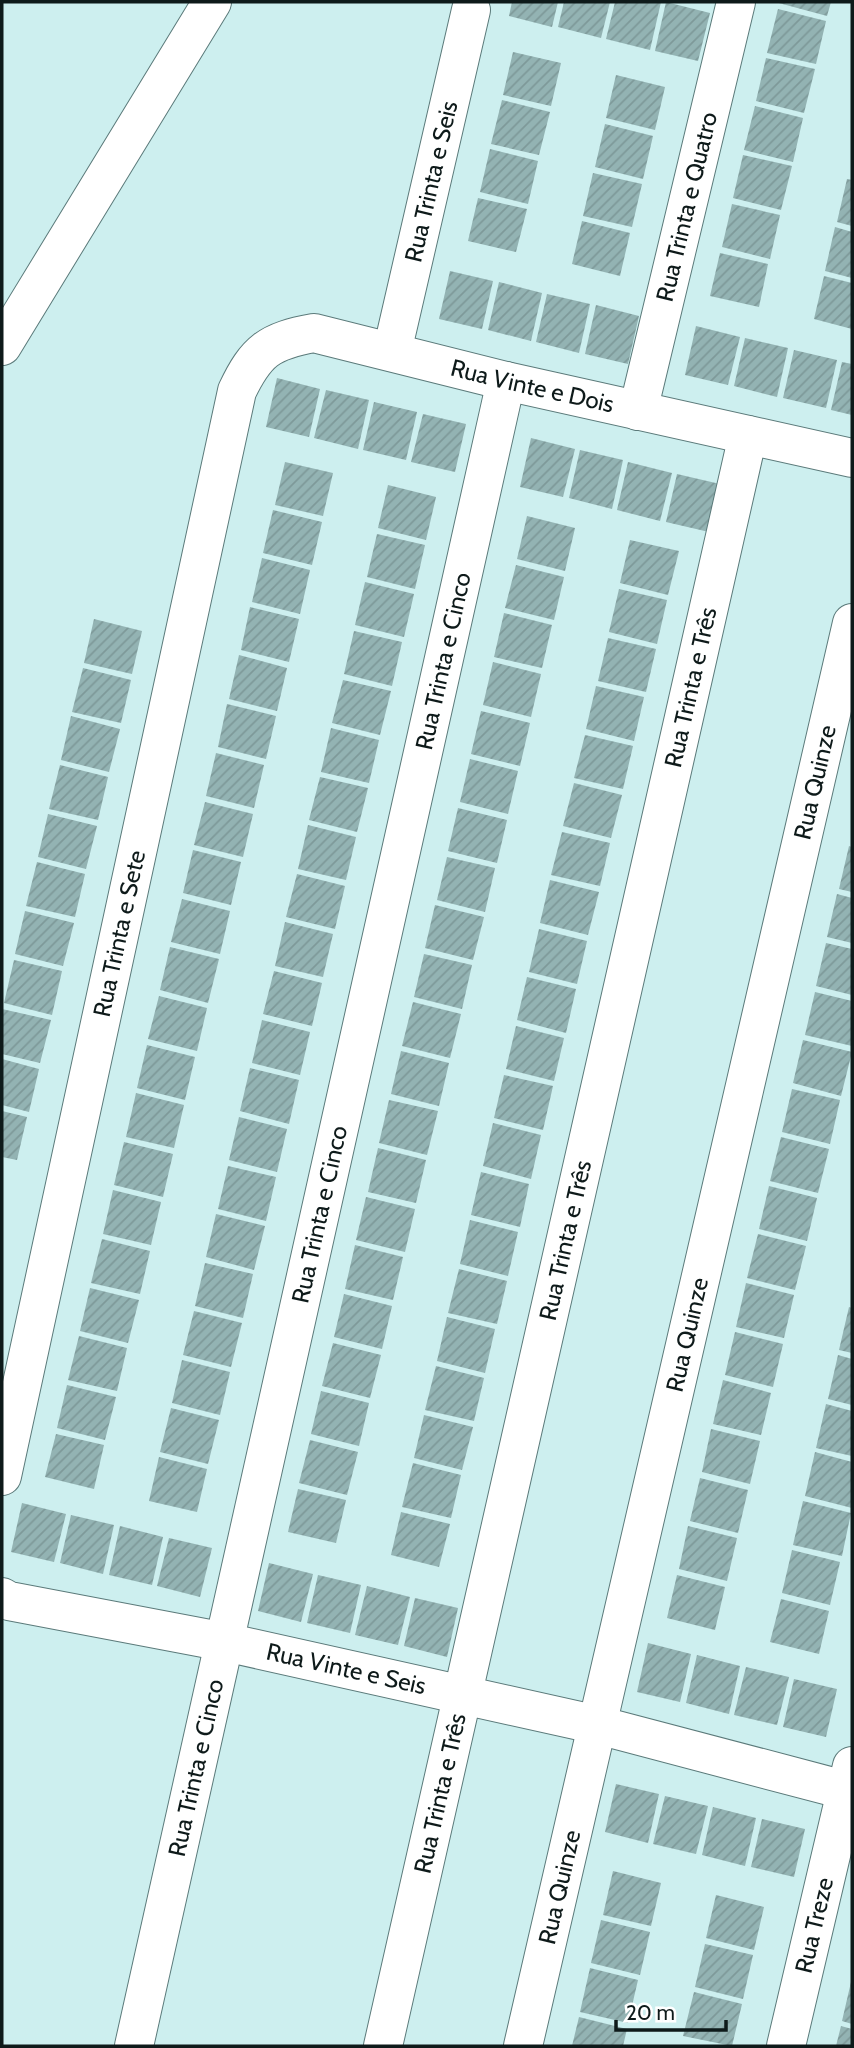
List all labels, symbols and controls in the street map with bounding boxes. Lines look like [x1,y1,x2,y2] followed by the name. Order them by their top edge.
[398,98,464,265] street label: Rua Trinta e Seis
[650,109,723,304] street label: Rua Trinta e Quatro
[448,353,617,419] street label: Rua Vinte e Dois
[409,570,477,753] street label: Rua Trinta e Cinco
[658,604,723,770] street label: Rua Trinta e Três
[787,722,842,842] street label: Rua Quinze
[87,847,151,1019] street label: Rua Trinta e Sete
[285,1123,353,1306] street label: Rua Trinta e Cinco
[533,1157,597,1323] street label: Rua Trinta e Três
[660,1275,714,1395] street label: Rua Quinze
[264,1637,429,1700] street label: Rua Vinte e Seis
[162,1676,230,1859] street label: Rua Trinta e Cinco
[408,1710,472,1876] street label: Rua Trinta e Três
[532,1827,586,1947] street label: Rua Quinze
[789,1875,839,1976] street label: Rua Treze
[616,1988,726,2032] scale bar
[626,2000,675,2025] text: 20 m

